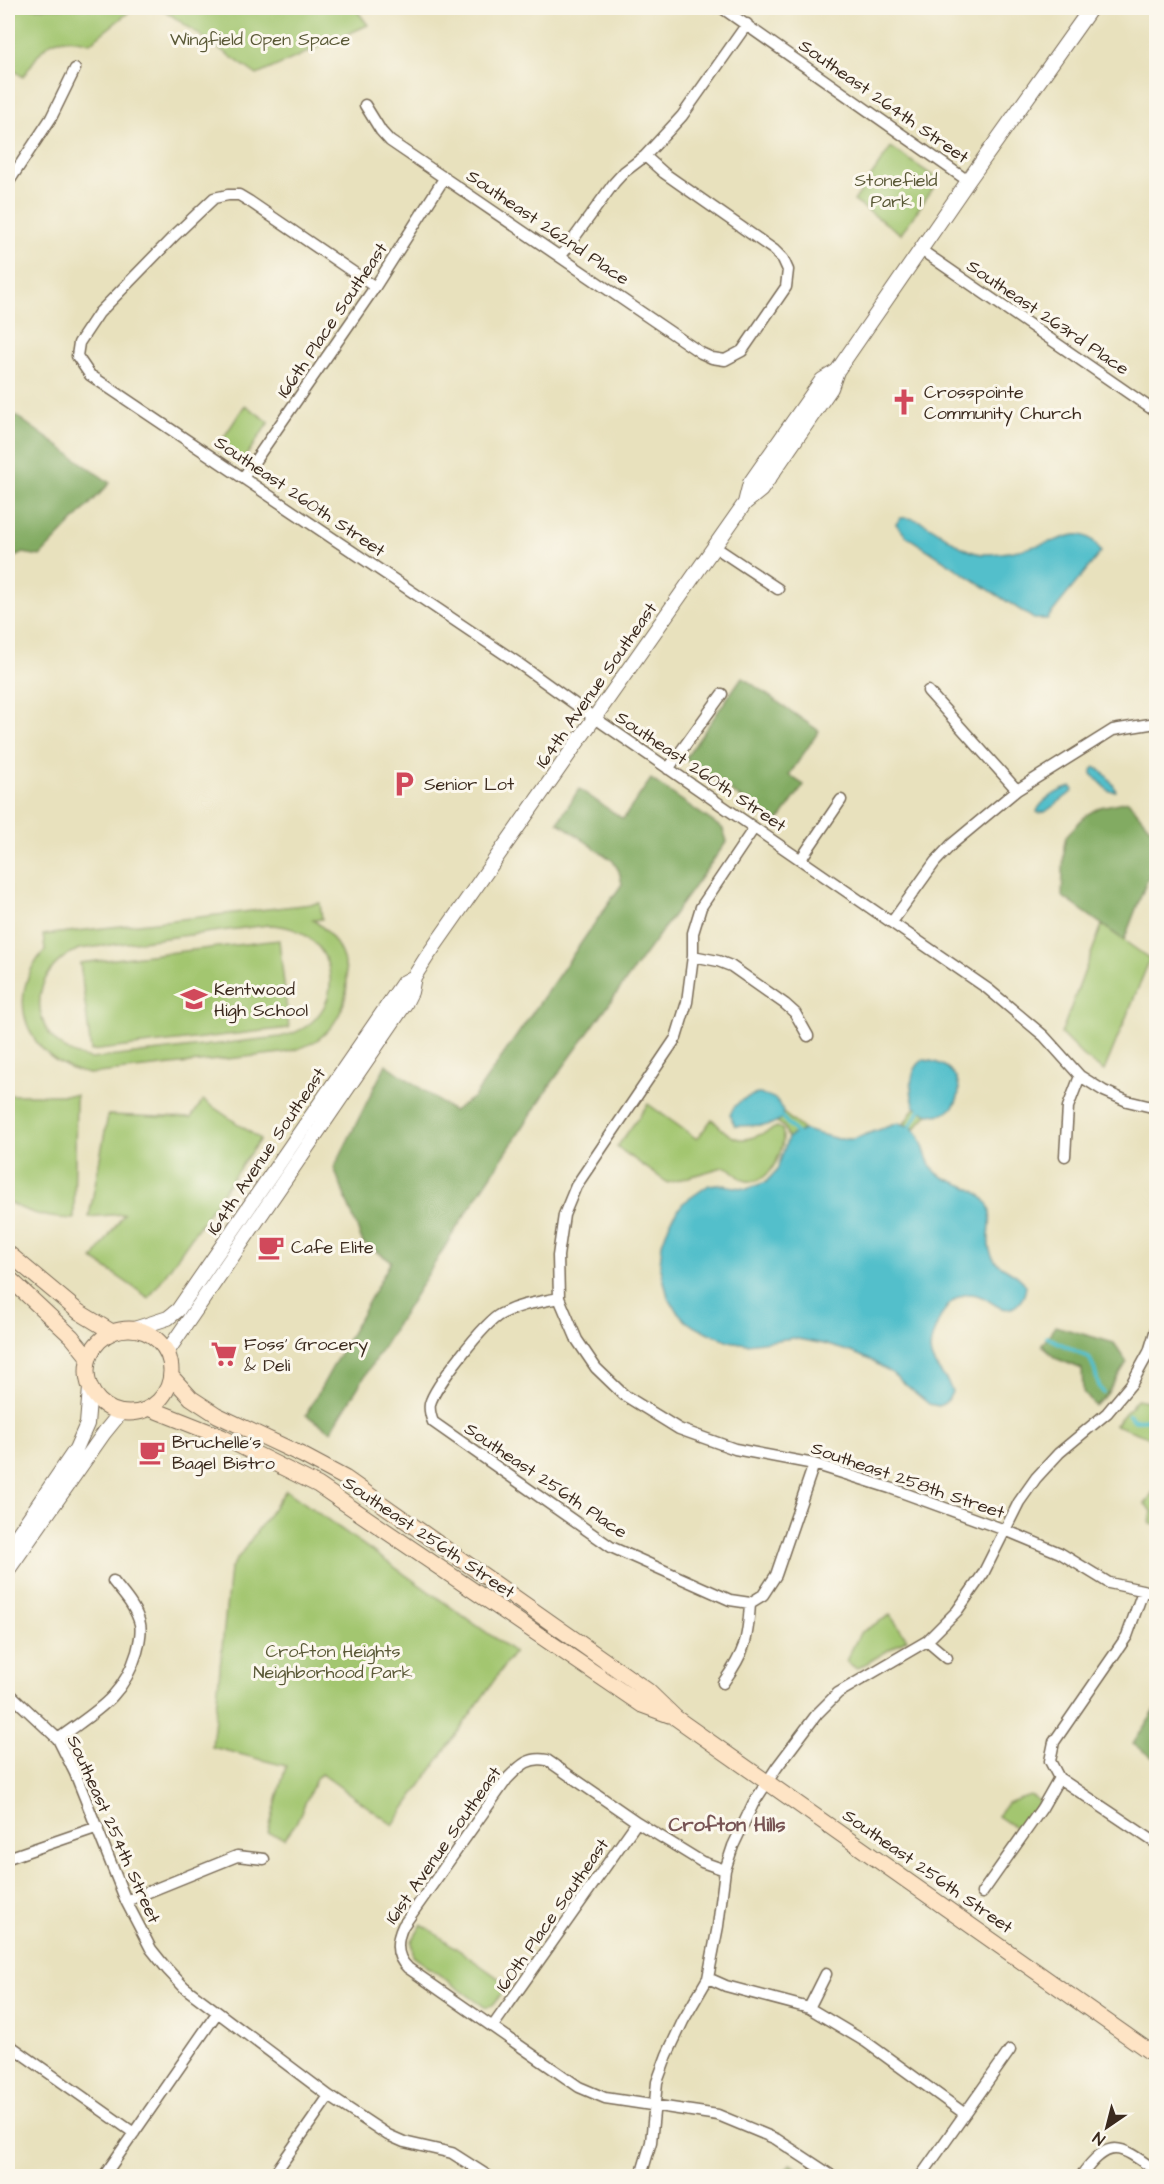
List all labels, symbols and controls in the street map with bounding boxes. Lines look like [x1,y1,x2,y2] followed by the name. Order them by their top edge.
[170,27,350,53] park label: Wingfield Open Space
[794,33,974,170] street label: Southeast 264th Street
[461,164,634,291] street label: Southeast 262nd Place
[855,168,937,214] park label: Stonefield Park 1
[271,237,394,403] street label: 166th Place Southeast
[961,254,1134,381] street label: Southeast 263rd Place
[924,380,1081,427] place label: Crosspointe Community Church
[889,387,919,417] church icon: Crosspointe Community Church
[209,430,391,563] street label: Southeast 260th Street
[530,597,664,773] street label: 164th Avenue Southeast
[610,705,792,838] street label: Southeast 260th Street
[389,769,419,799] parking icon: Senior Lot
[424,772,515,797] place label: Senior Lot
[214,977,308,1024] place label: Kentwood High School
[179,984,209,1014] school or university icon: Kentwood High School
[201,1062,332,1240] street label: 164th Avenue Southeast
[256,1232,286,1262] cafe icon: Cafe Elite
[291,1235,374,1260] place label: Cafe Elite
[244,1332,368,1378] place label: Foss' Grocery & Deli
[209,1339,239,1369] supermarket icon: Foss' Grocery & Deli
[459,1416,632,1545] street label: Southeast 256th Place
[172,1430,275,1477] place label: Bruchelle's Bagel Bistro
[808,1436,1009,1526] street label: Southeast 258th Street
[137,1437,167,1467] cafe icon: Bruchelle's Bagel Bistro
[338,1470,520,1605] street label: Southeast 256th Street
[253,1639,413,1686] park label: Crofton Heights Neighborhood Park
[61,1731,167,1928] street label: Southeast 254th Street
[379,1761,508,1929] street label: 161st Avenue Southeast
[838,1803,1018,1940] street label: Southeast 256th Street
[668,1811,786,1839] district label: Crofton Hills
[490,1833,615,1997] street label: 160th Place Southeast
[1077,2097,1137,2157] north arrow
[1089,2127,1109,2150] text: N

